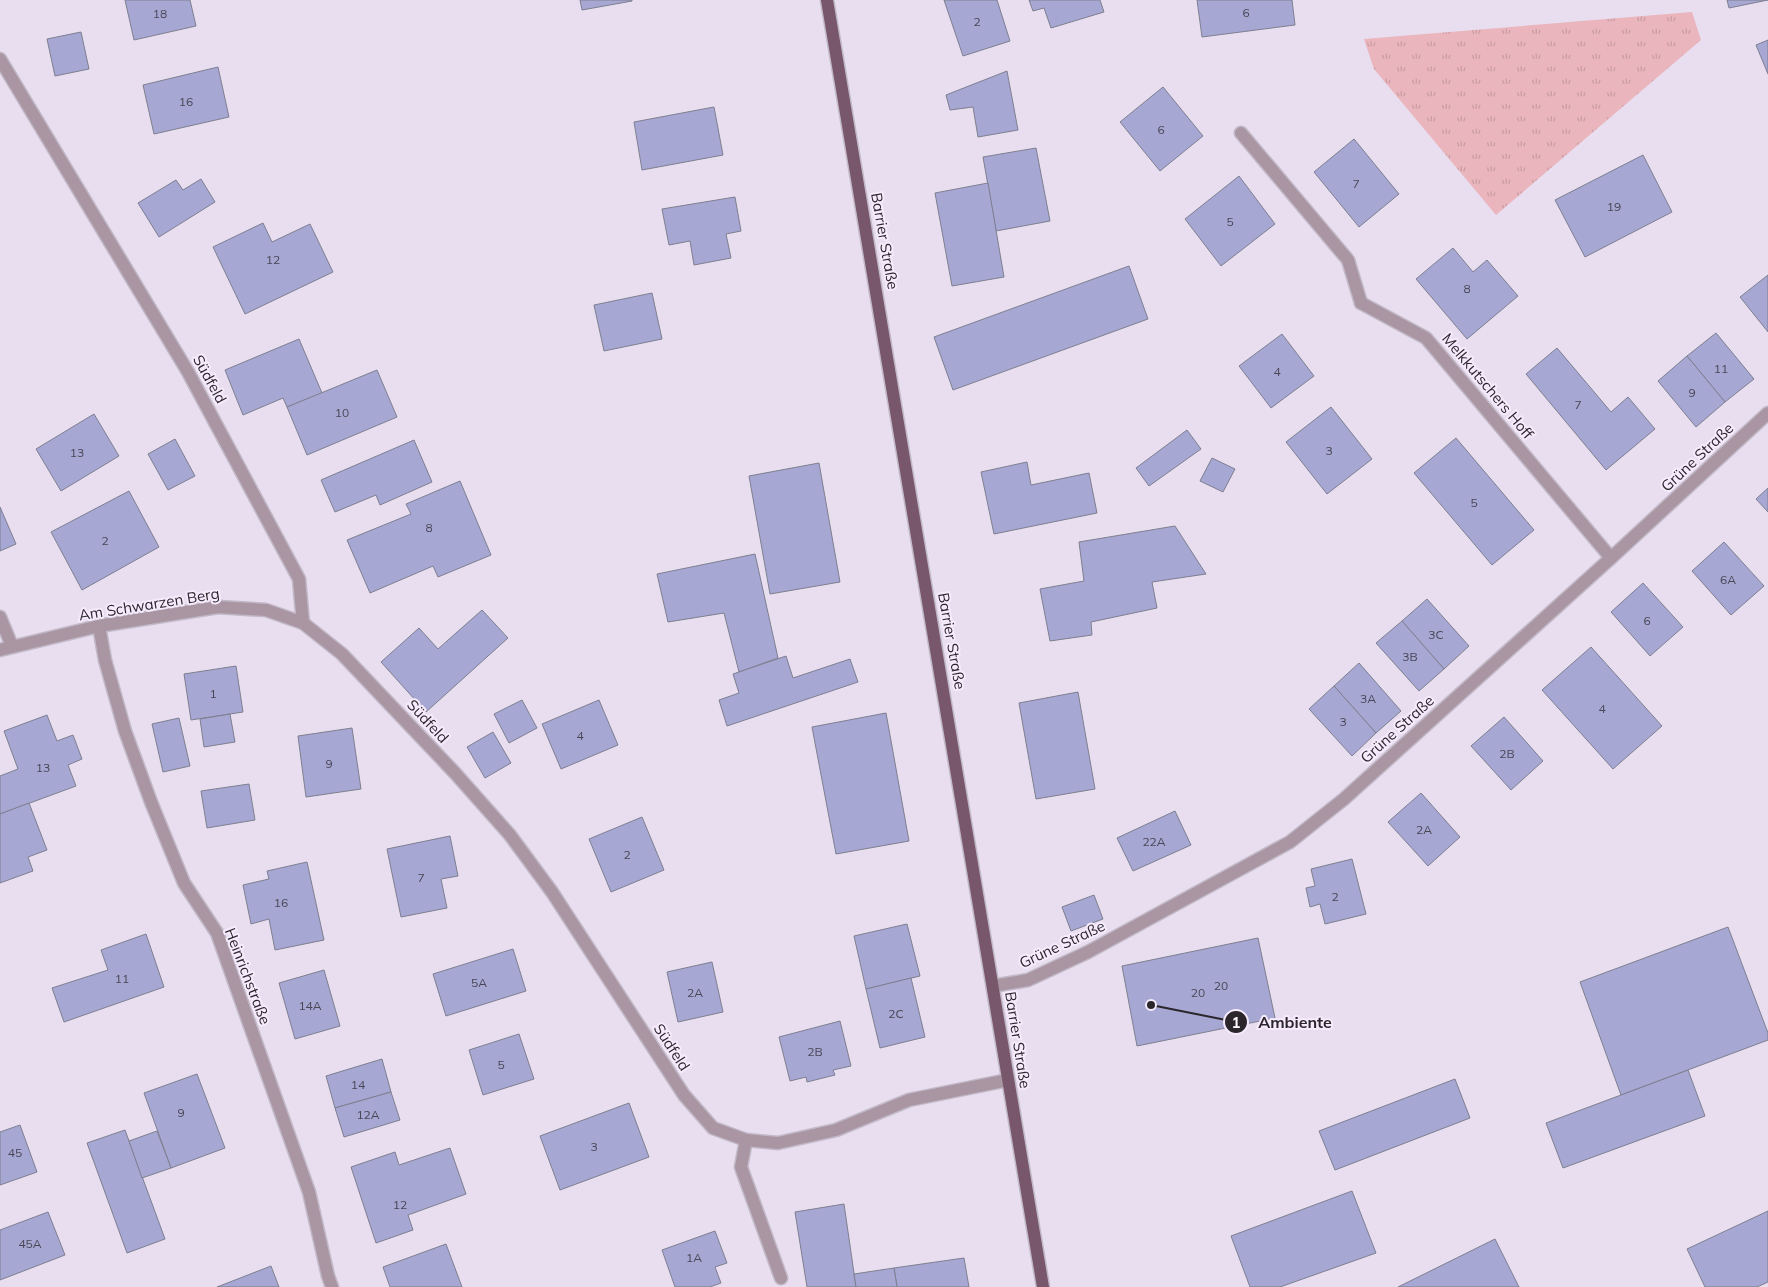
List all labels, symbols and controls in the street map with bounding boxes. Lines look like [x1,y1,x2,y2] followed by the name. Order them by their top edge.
[1242,5,1250,20] house number: 6
[153,6,167,21] house number: 18
[973,14,981,29] house number: 2
[179,94,193,109] house number: 16
[1157,122,1165,137] house number: 6
[1352,176,1360,191] house number: 7
[867,191,903,291] street label: Barrier Straße
[1607,199,1621,214] house number: 19
[1226,214,1234,229] house number: 5
[266,252,280,267] house number: 12
[1463,281,1471,296] house number: 8
[1438,329,1538,444] street label: Melkkutschers Hoff
[189,351,231,407] street label: Südfeld
[1714,361,1728,376] house number: 11
[1273,364,1281,379] house number: 4
[1688,385,1696,400] house number: 9
[1574,397,1582,412] house number: 7
[335,405,349,420] house number: 10
[1657,418,1737,496] street label: Grüne Straße
[1325,443,1333,458] house number: 3
[70,445,84,460] house number: 13
[1470,495,1478,510] house number: 5
[425,520,433,535] house number: 8
[101,533,109,548] house number: 2
[1720,572,1736,587] house number: 6A
[77,583,221,625] street label: Am Schwarzen Berg
[934,591,970,691] street label: Barrier Straße
[1643,613,1651,628] house number: 6
[1428,627,1444,642] house number: 3C
[1402,649,1418,664] house number: 3B
[209,686,217,701] house number: 1
[1356,691,1438,767] street label: Grüne Straße
[1360,691,1376,706] house number: 3A
[403,695,453,747] street label: Südfeld
[1598,701,1606,716] house number: 4
[1339,714,1347,729] house number: 3
[576,728,584,743] house number: 4
[1499,746,1515,761] house number: 2B
[325,756,333,771] house number: 9
[36,760,50,775] house number: 13
[1416,822,1432,837] house number: 2A
[1142,834,1166,849] house number: 22A
[623,847,631,862] house number: 2
[417,870,425,885] house number: 7
[1331,889,1339,904] house number: 2
[274,895,288,910] house number: 16
[1016,916,1108,972] street label: Grüne Straße
[221,925,275,1027] street label: Heinrichstraße
[115,971,129,986] house number: 11
[471,975,487,990] house number: 5A
[1214,978,1228,993] house number: 20
[687,985,703,1000] house number: 2A
[1191,985,1205,1000] house number: 20
[1001,990,1035,1090] street label: Barrier Straße
[298,998,322,1013] house number: 14A
[888,1006,904,1021] house number: 2C
[1223,1007,1342,1038] callout: Ambiente
[1258,1012,1332,1032] text: Ambiente
[1231,1013,1241,1032] text: 1
[650,1020,694,1074] street label: Südfeld
[807,1044,823,1059] house number: 2B
[497,1057,505,1072] house number: 5
[351,1077,365,1092] house number: 14
[177,1105,185,1120] house number: 9
[356,1107,380,1122] house number: 12A
[590,1139,598,1154] house number: 3
[8,1145,22,1160] house number: 45
[393,1197,407,1212] house number: 12
[18,1236,42,1251] house number: 45A
[686,1250,702,1265] house number: 1A

